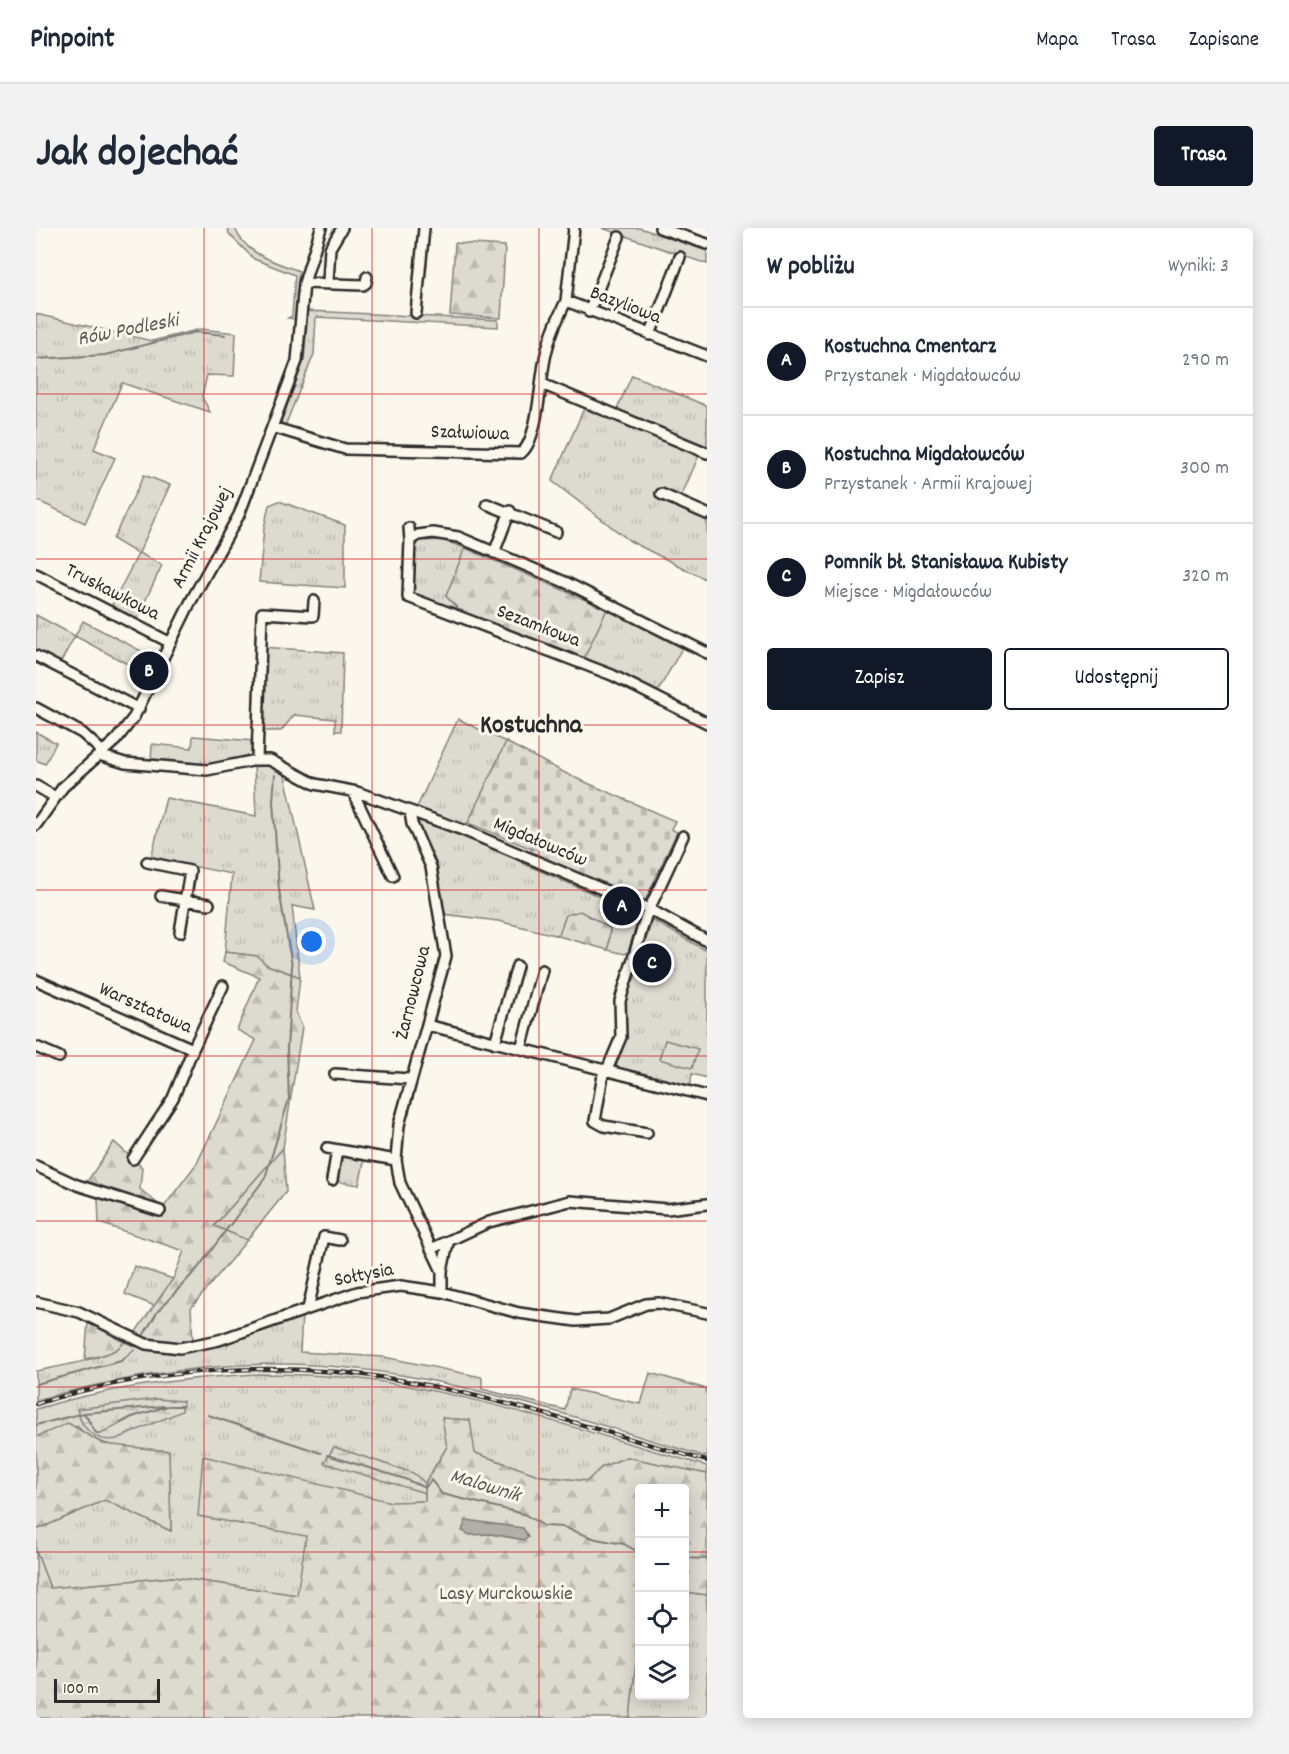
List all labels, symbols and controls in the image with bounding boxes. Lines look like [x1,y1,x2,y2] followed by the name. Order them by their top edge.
[30,21,115,61] text: Pinpoint
[1036,26,1078,56] text: Mapa
[1111,26,1156,56] text: Trasa
[1189,26,1259,56] text: Zapisane
[36,126,238,186] text: Jak dojechać
[1154,126,1253,186] button: Trasa
[767,249,855,286] text: W pobliżu
[1168,253,1229,281] text: Wyniki: 3
[585,280,665,333] street label: Bazyliowa
[75,306,184,355] water label: Rów Podleski
[824,332,996,363] text: Kostuchna Cmentarz
[781,347,792,375] text: A
[1182,347,1229,375] text: 290 m
[824,363,1021,391] text: Przystanek · Migdałowców
[430,419,510,449] street label: Szałwiowa
[824,440,1025,471] text: Kostuchna Migdałowców
[782,455,791,483] text: B
[1180,455,1229,483] text: 300 m
[824,471,1032,499] text: Przystanek · Armii Krajowej
[165,482,241,594] street label: Armii Krajowej
[824,548,1067,579] text: Pomnik bł. Stanisława Kubisty
[60,557,164,629] street label: Truskawkowa
[782,563,791,591] text: C
[1182,563,1229,591] text: 320 m
[824,579,992,607] text: Miejsce · Migdałowców
[492,598,585,656] street label: Sezamkowa
[130,648,168,694] pin: B
[767,648,992,710] button: Zapisz
[1004,648,1229,710] button: Udostępnij
[480,708,583,745] district label: Kostuchna
[489,811,591,875] street label: Migdałowców
[602,884,642,928] pin: A
[297,927,326,956] your location
[632,940,672,986] pin: C
[389,942,439,1043] street label: Żarnowcowa
[94,976,197,1042] street label: Warsztatowa
[332,1256,397,1295] street label: Sołtysia
[446,1462,526,1513] water label: Malownik
[635,1484,689,1700] map controls
[635,1484,689,1538] button: +
[635,1538,689,1592] button: −
[439,1581,573,1609] park label: Lasy Murckowskie
[635,1592,689,1646] button: locate
[635,1646,689,1700] button: layers
[54,1676,160,1704] scale bar
[63,1678,99,1701] text: 100 m

